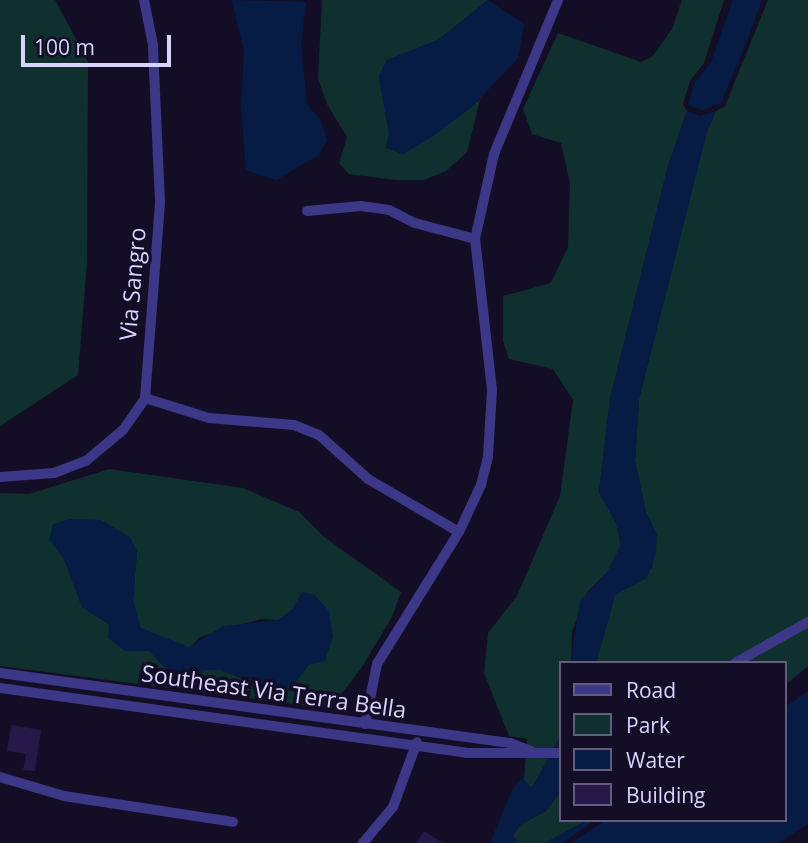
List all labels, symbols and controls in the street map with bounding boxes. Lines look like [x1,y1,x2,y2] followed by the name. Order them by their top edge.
[24,21,175,65] scale bar
[34,33,95,61] text: 100 m
[113,226,151,342] street label: Via Sangro
[140,659,408,723] street label: Southeast Via Terra Bella
[560,661,787,822] legend
[626,676,676,704] text: Road
[626,711,670,739] text: Park
[626,746,685,774] text: Water
[626,781,705,809] text: Building

